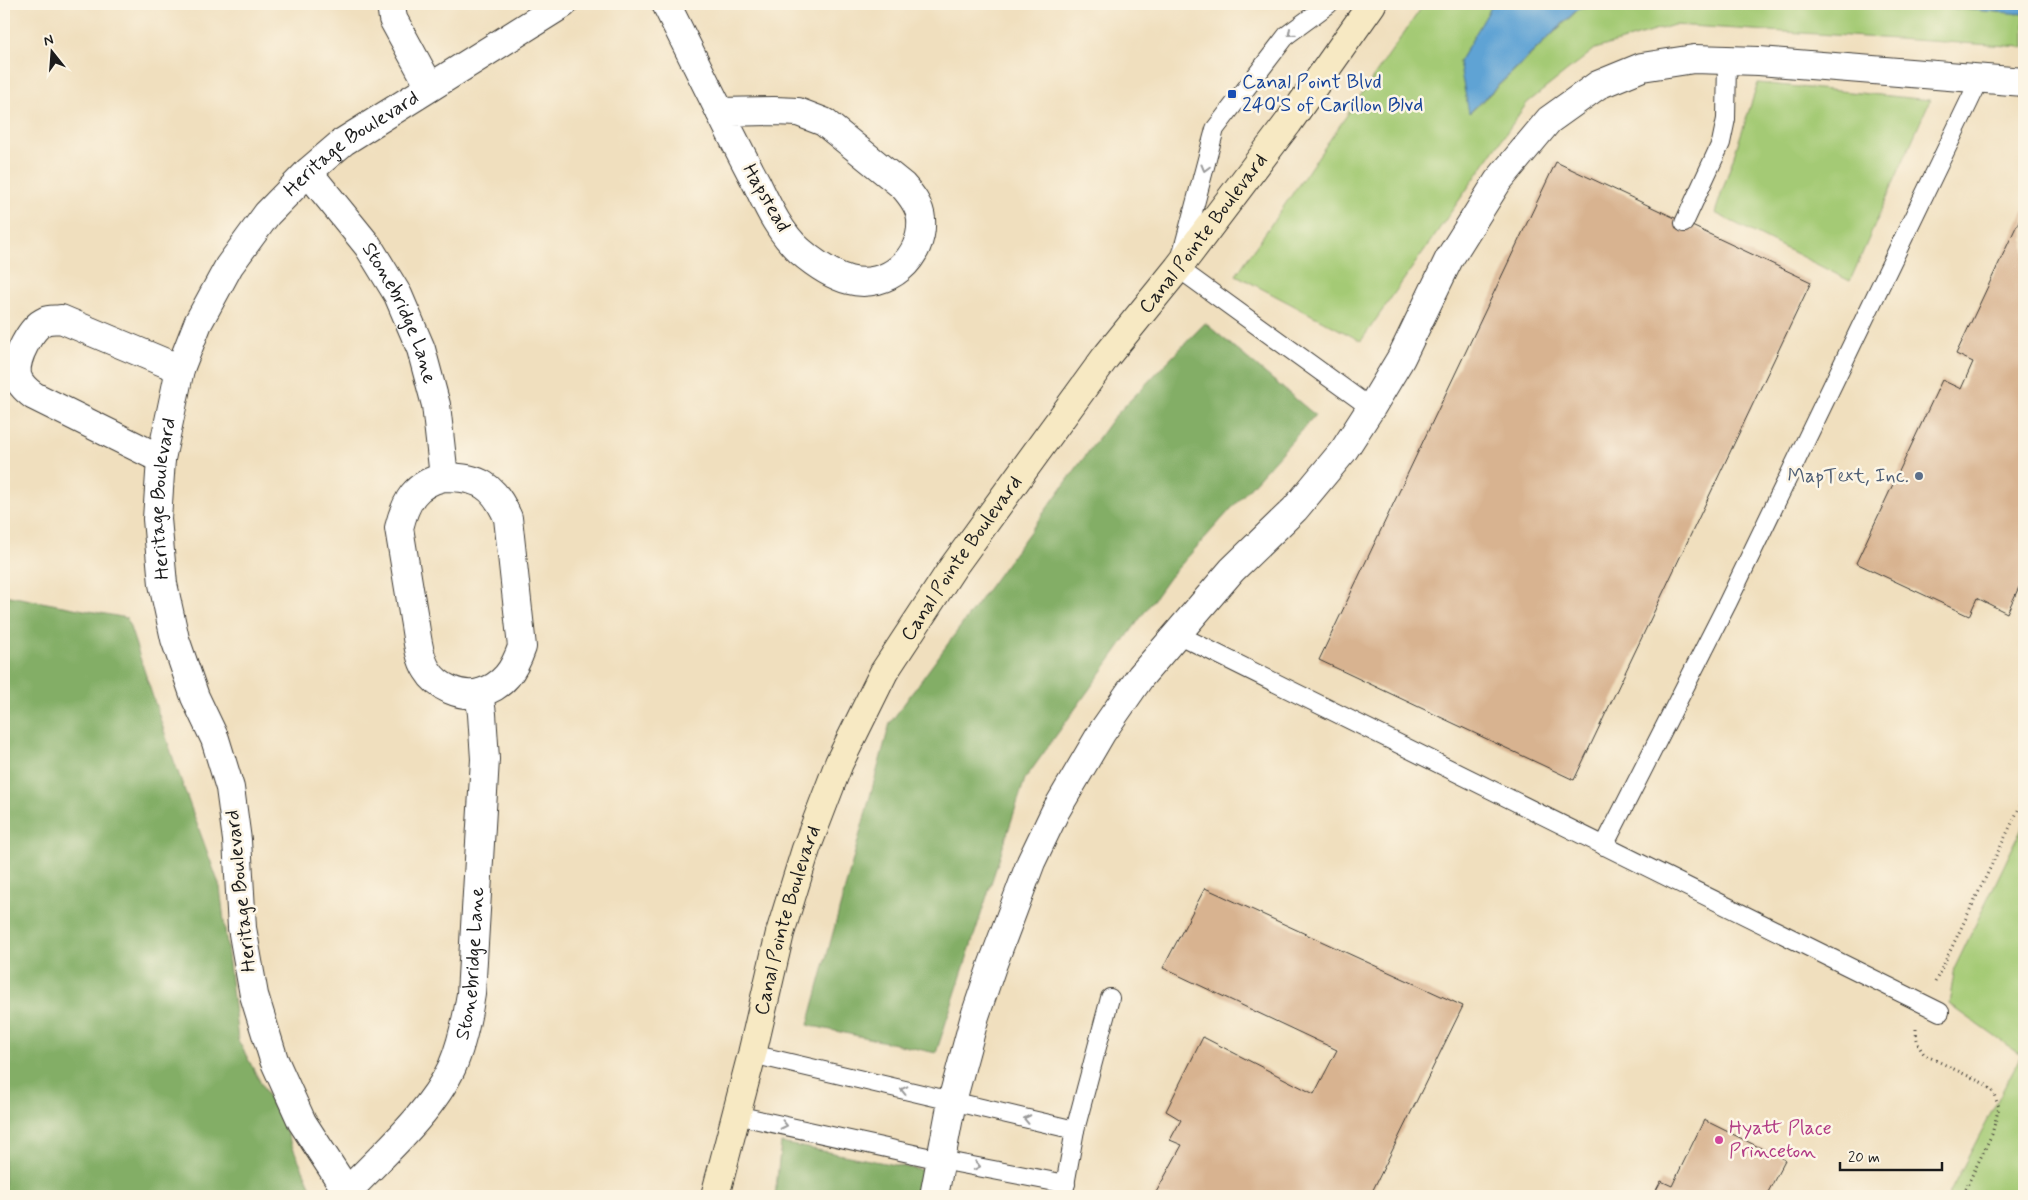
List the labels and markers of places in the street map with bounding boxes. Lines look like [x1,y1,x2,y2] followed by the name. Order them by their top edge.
[1242,69,1423,119] place label: Canal Point Blvd 240'S of Carillon Blvd
[1226,88,1238,100] marker: Canal Point Blvd 240'S of Carillon Blvd
[1788,463,1909,490] place label: MapText, Inc.
[1913,470,1925,482] marker: MapText, Inc.
[1729,1115,1832,1165] place label: Hyatt Place Princeton
[1713,1134,1725,1146] marker: Hyatt Place Princeton

